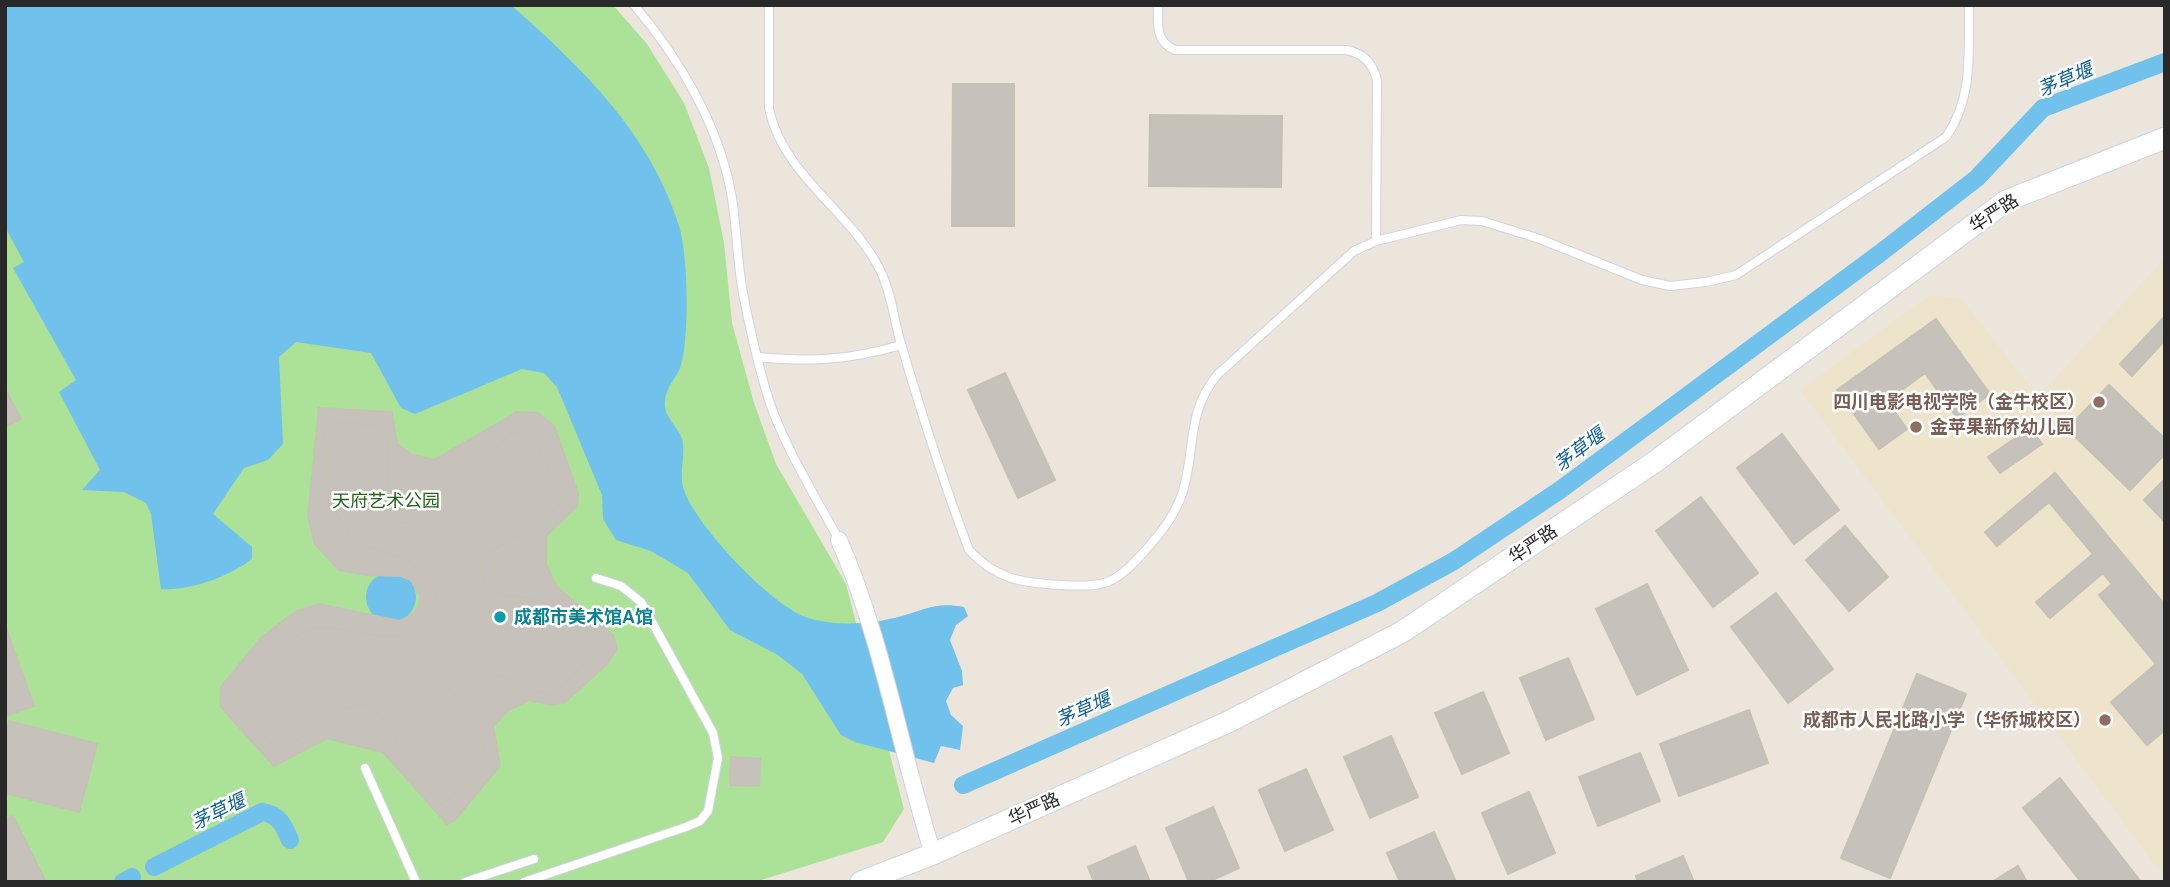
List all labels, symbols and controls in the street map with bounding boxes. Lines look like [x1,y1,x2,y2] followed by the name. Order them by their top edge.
[2035,57,2098,100] water label: 茅草堰
[1966,190,2022,236] street label: 华严路
[1833,392,2085,412] place label: 四川电影电视学院（金牛校区）
[2091,394,2107,410] marker: 四川电影电视学院（金牛校区）
[1930,417,2074,437] place label: 金苹果新侨幼儿园
[1908,419,1924,435] marker: 金苹果新侨幼儿园
[1550,422,1611,475] water label: 茅草堰
[332,491,440,511] park label: 天府艺术公园
[1505,521,1561,567] street label: 华严路
[514,607,653,627] place label: 成都市美术馆A馆
[492,609,508,625] marker: 成都市美术馆A馆
[1053,687,1116,731] water label: 茅草堰
[1803,710,2091,730] place label: 成都市人民北路小学（华侨城校区）
[2097,712,2113,728] marker: 成都市人民北路小学（华侨城校区）
[188,788,251,833] water label: 茅草堰
[1005,789,1063,829] street label: 华严路

